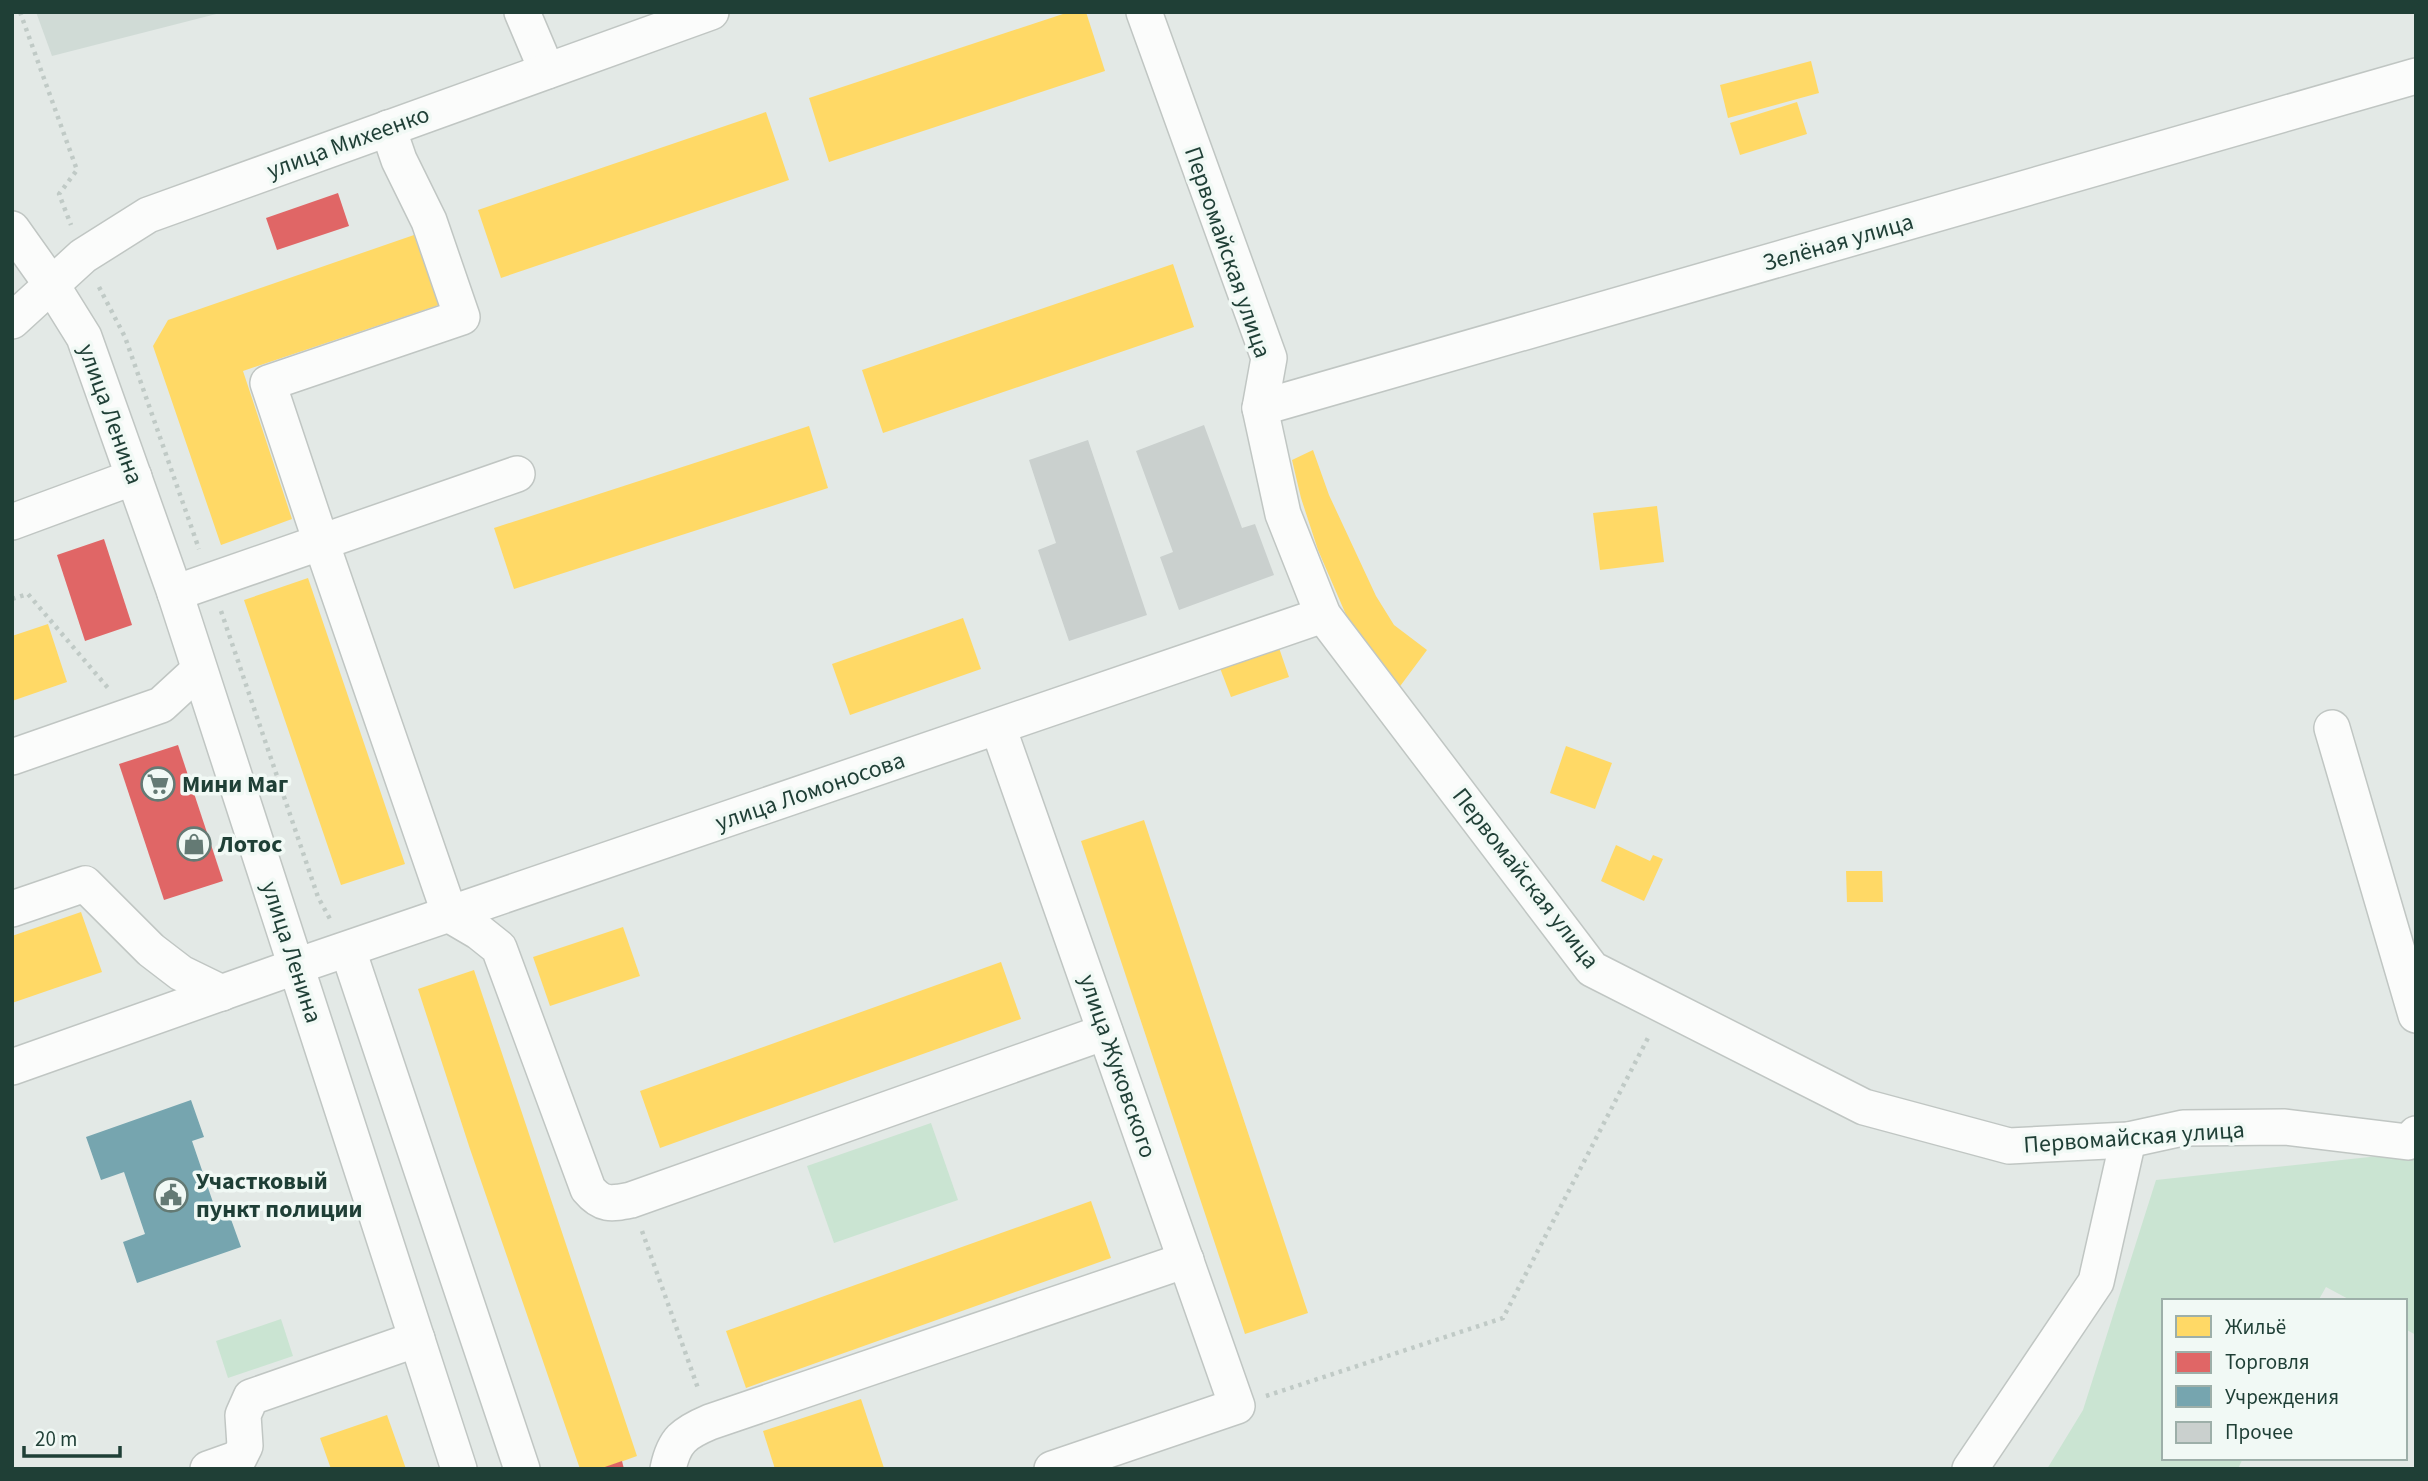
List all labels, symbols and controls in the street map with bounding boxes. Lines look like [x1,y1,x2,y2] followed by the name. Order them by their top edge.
[262,97,434,188] street label: улица Михеенко
[1175,142,1280,363] street label: Первомайская улица
[1759,204,1918,281] street label: Зелёная улица
[69,339,152,489] street label: улица Ленина
[711,743,910,840] street label: улица Ломоносова
[139,765,177,803] supermarket icon: Мини Маг
[182,767,288,802] place label: Мини Маг
[1444,780,1608,976] street label: Первомайская улица
[175,825,213,863] shop icon: Лотос
[217,827,282,862] place label: Лотос
[252,877,331,1028] street label: улица Ленина
[1070,970,1165,1163] street label: улица Жуковского
[2022,1112,2246,1163] street label: Первомайская улица
[196,1164,363,1227] place label: Участковый пункт полиции
[152,1176,190,1214] public building icon: Участковый пункт полиции
[2162,1299,2407,1460] legend
[2225,1312,2286,1342] text: Жильё
[2225,1347,2310,1377] text: Торговля
[2225,1382,2339,1412] text: Учреждения
[24,1414,121,1458] scale bar
[2225,1417,2293,1447] text: Прочее
[35,1424,77,1454] text: 20 m

